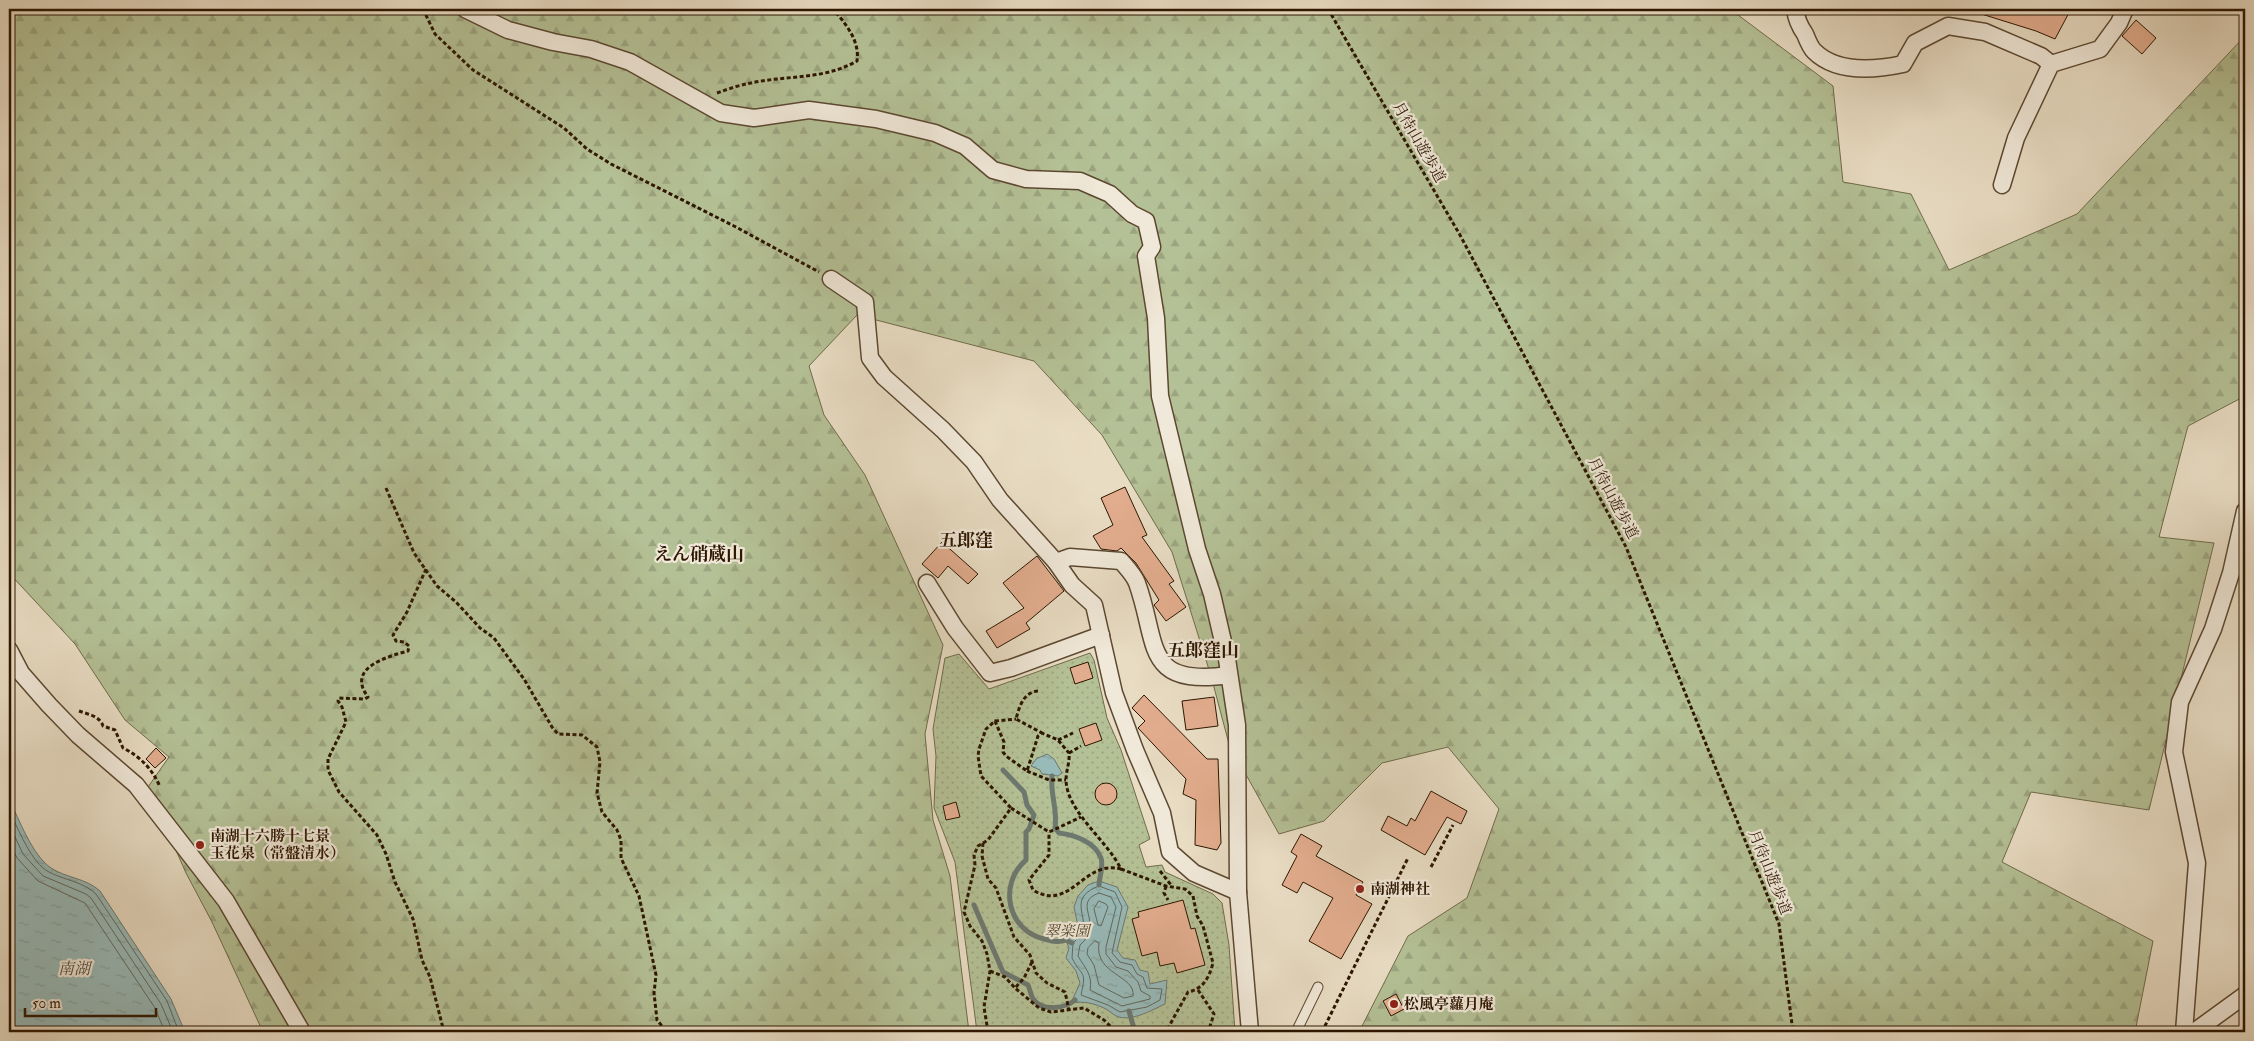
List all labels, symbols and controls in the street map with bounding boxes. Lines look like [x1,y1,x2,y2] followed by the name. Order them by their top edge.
[1388,99,1449,186] street label: 月待山遊歩道
[1583,454,1642,542] street label: 月待山遊歩道
[939,529,993,552] district label: 五郎窪
[654,543,744,566] district label: えん硝蔵山
[1167,639,1239,662] district label: 五郎窪山
[210,827,345,863] place label: 南湖十六勝十七景 玉花泉（常盤清水）
[1744,827,1795,917] street label: 月待山遊歩道
[194,839,206,851] marker: 南湖十六勝十七景 玉花泉（常盤清水）
[1370,880,1430,899] place label: 南湖神社
[1354,883,1366,895] marker: 南湖神社
[1044,922,1092,941] park label: 翠楽園
[58,959,93,979] water label: 南湖
[25,986,156,1018] scale bar
[32,994,61,1013] text: 50 m
[1404,995,1494,1014] place label: 松風亭蘿月庵
[1388,998,1400,1010] marker: 松風亭蘿月庵

